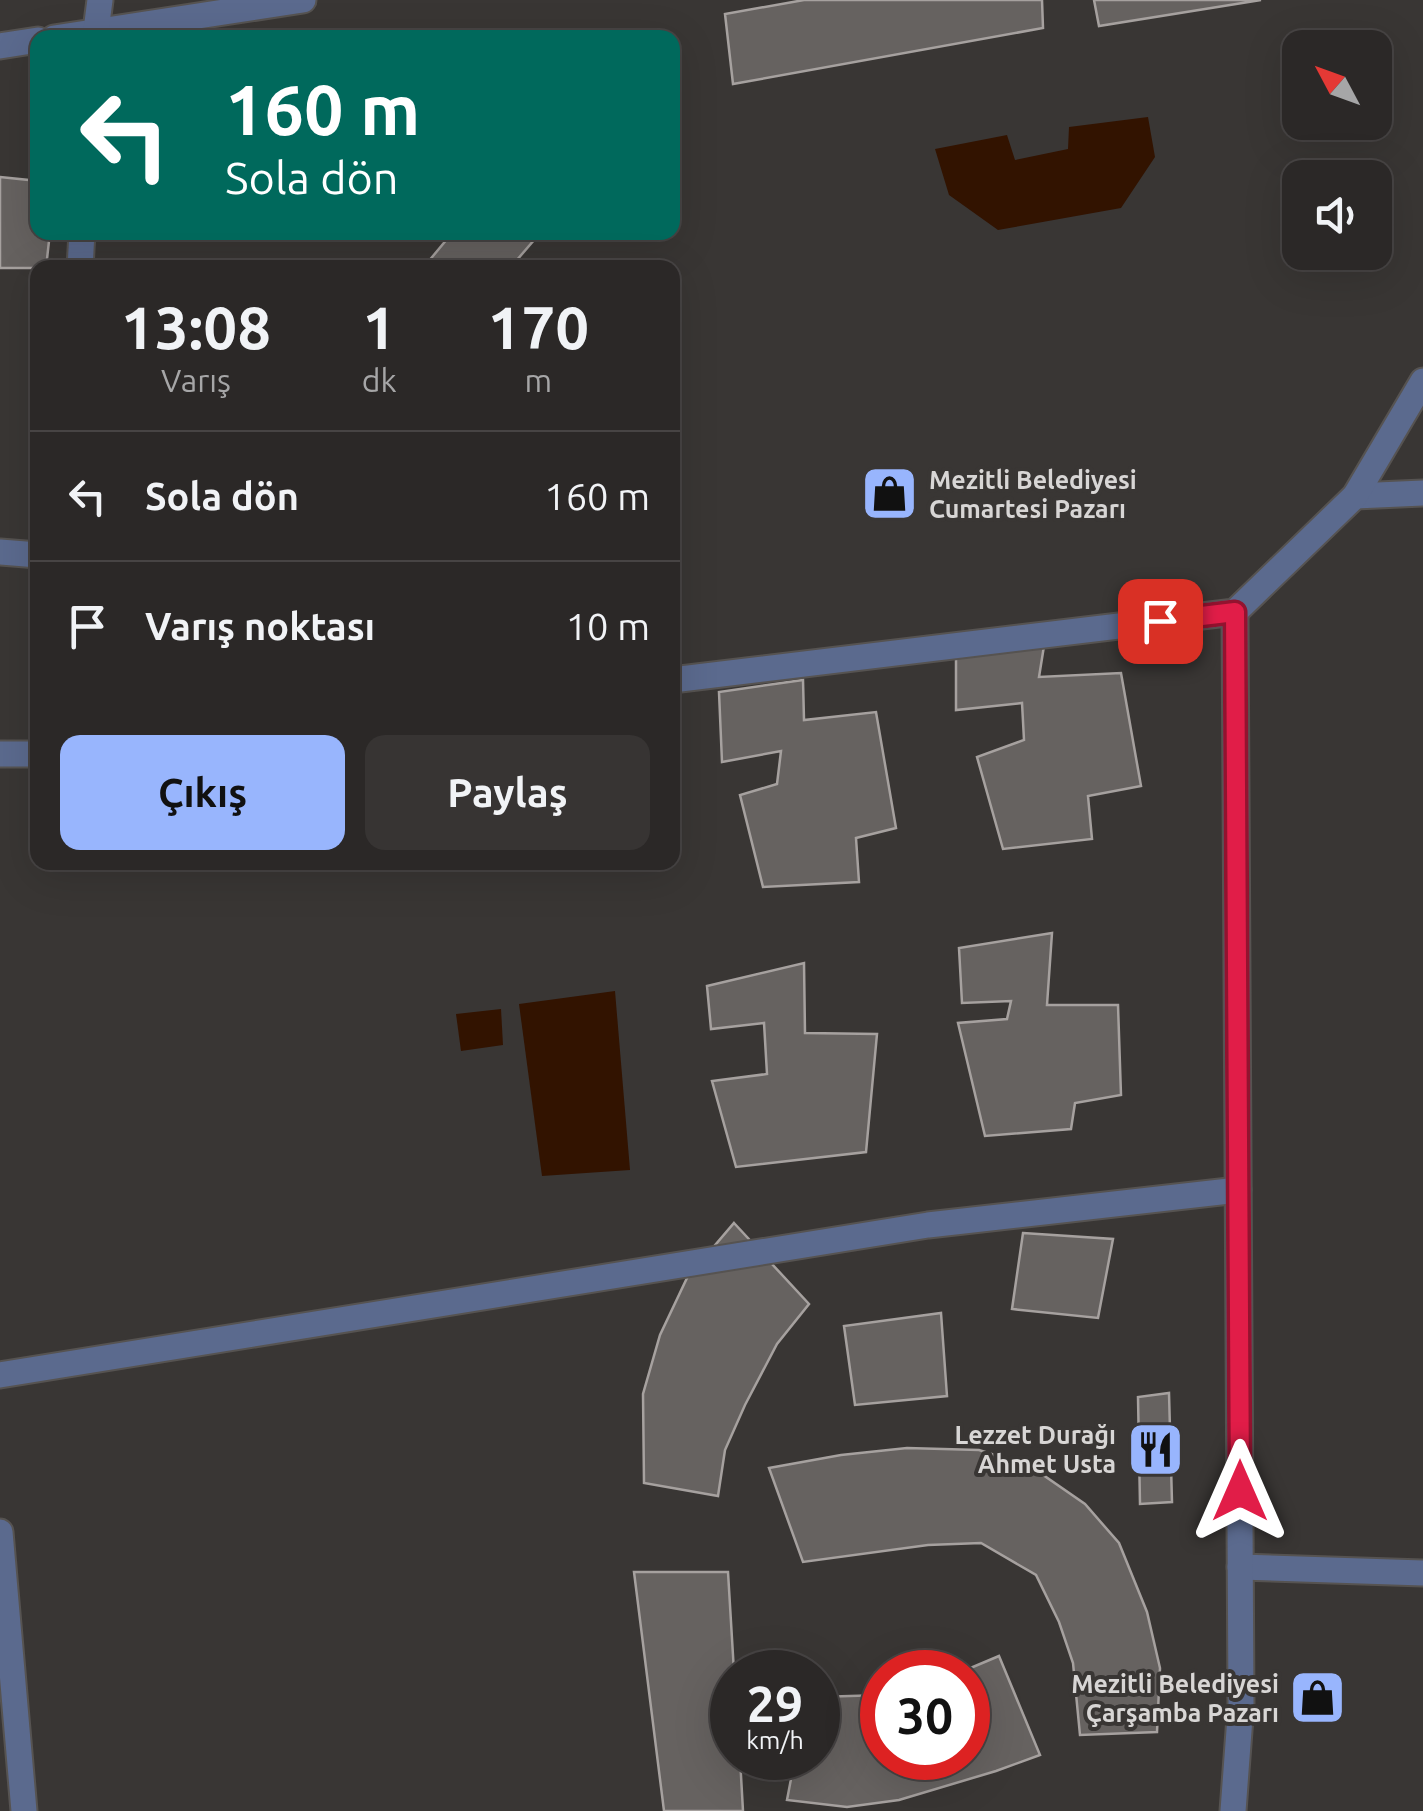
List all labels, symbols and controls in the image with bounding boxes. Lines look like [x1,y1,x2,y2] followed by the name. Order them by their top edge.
[1282,30,1392,140] north arrow
[1282,30,1392,270] map controls
[60,70,190,200] icon: left
[225,70,420,148] text: 160 m
[225,152,399,203] text: Sola dön
[1282,160,1392,270] button: sound
[121,293,271,360] text: 13:08
[362,293,396,360] text: 1
[488,293,589,360] text: 170
[161,362,231,398] text: Varış
[362,362,397,398] text: dk
[525,362,552,398] text: m
[860,464,920,524] shop icon: Mezitli Belediyesi Cumartesi Pazarı
[929,466,1137,523] place label: Mezitli Belediyesi Cumartesi Pazarı
[60,469,115,524] icon: left
[145,475,299,517] text: Sola dön
[544,475,650,517] text: 160 m
[1118,579,1203,664] pin
[1133,594,1188,649] icon: arrive
[60,599,115,654] icon: arrive
[145,605,375,647] text: Varış noktası
[566,605,650,647] text: 10 m
[60,735,345,850] button: Çıkış
[365,735,650,850] button: Paylaş
[1125,1419,1185,1479] restaurant icon: Lezzet Durağı Ahmet Usta
[954,1421,1116,1478] place label: Lezzet Durağı Ahmet Usta
[1188,1439,1292,1543] position arrow
[860,1650,990,1780] speed limit sign: 30
[1288,1668,1348,1728] shop icon: Mezitli Belediyesi Çarşamba Pazarı
[1071,1670,1279,1728] place label: Mezitli Belediyesi Çarşamba Pazarı
[747,1675,803,1731] text: 29
[746,1726,804,1754] text: km/h

